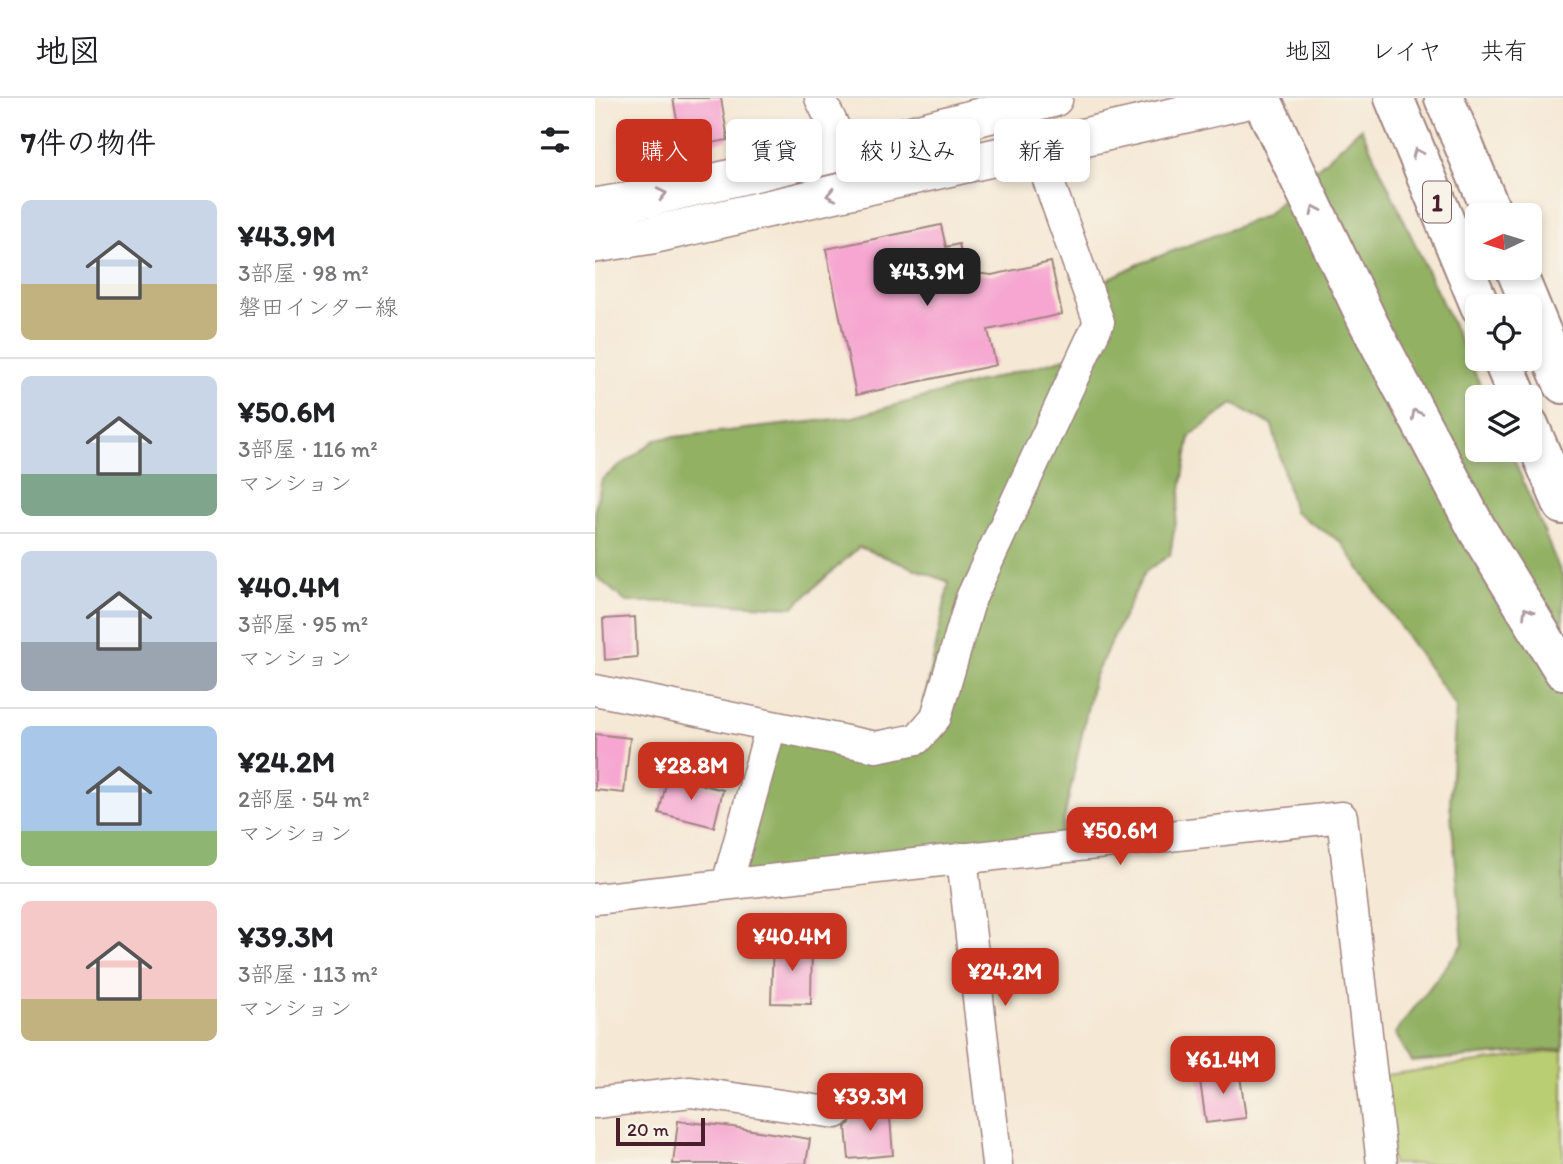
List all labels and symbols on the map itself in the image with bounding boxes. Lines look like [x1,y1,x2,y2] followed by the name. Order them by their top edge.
[1411,147,1425,159] one-way arrow
[1423,182,1451,222] road number: 1
[825,187,837,201] one-way arrow
[656,188,668,203] one-way arrow
[1465,203,1542,280] north arrow
[1309,205,1323,217] one-way arrow
[870,248,984,308] pin: ¥43.9M
[1411,408,1424,421] one-way arrow
[1523,606,1536,619] one-way arrow
[634,742,748,802] pin: ¥28.8M
[1063,808,1177,867] pin: ¥50.6M
[735,914,849,973] pin: ¥40.4M
[948,948,1062,1008] pin: ¥24.2M
[1166,1037,1280,1096] pin: ¥61.4M
[813,1074,927,1133] pin: ¥39.3M
[616,1115,705,1147] scale bar

